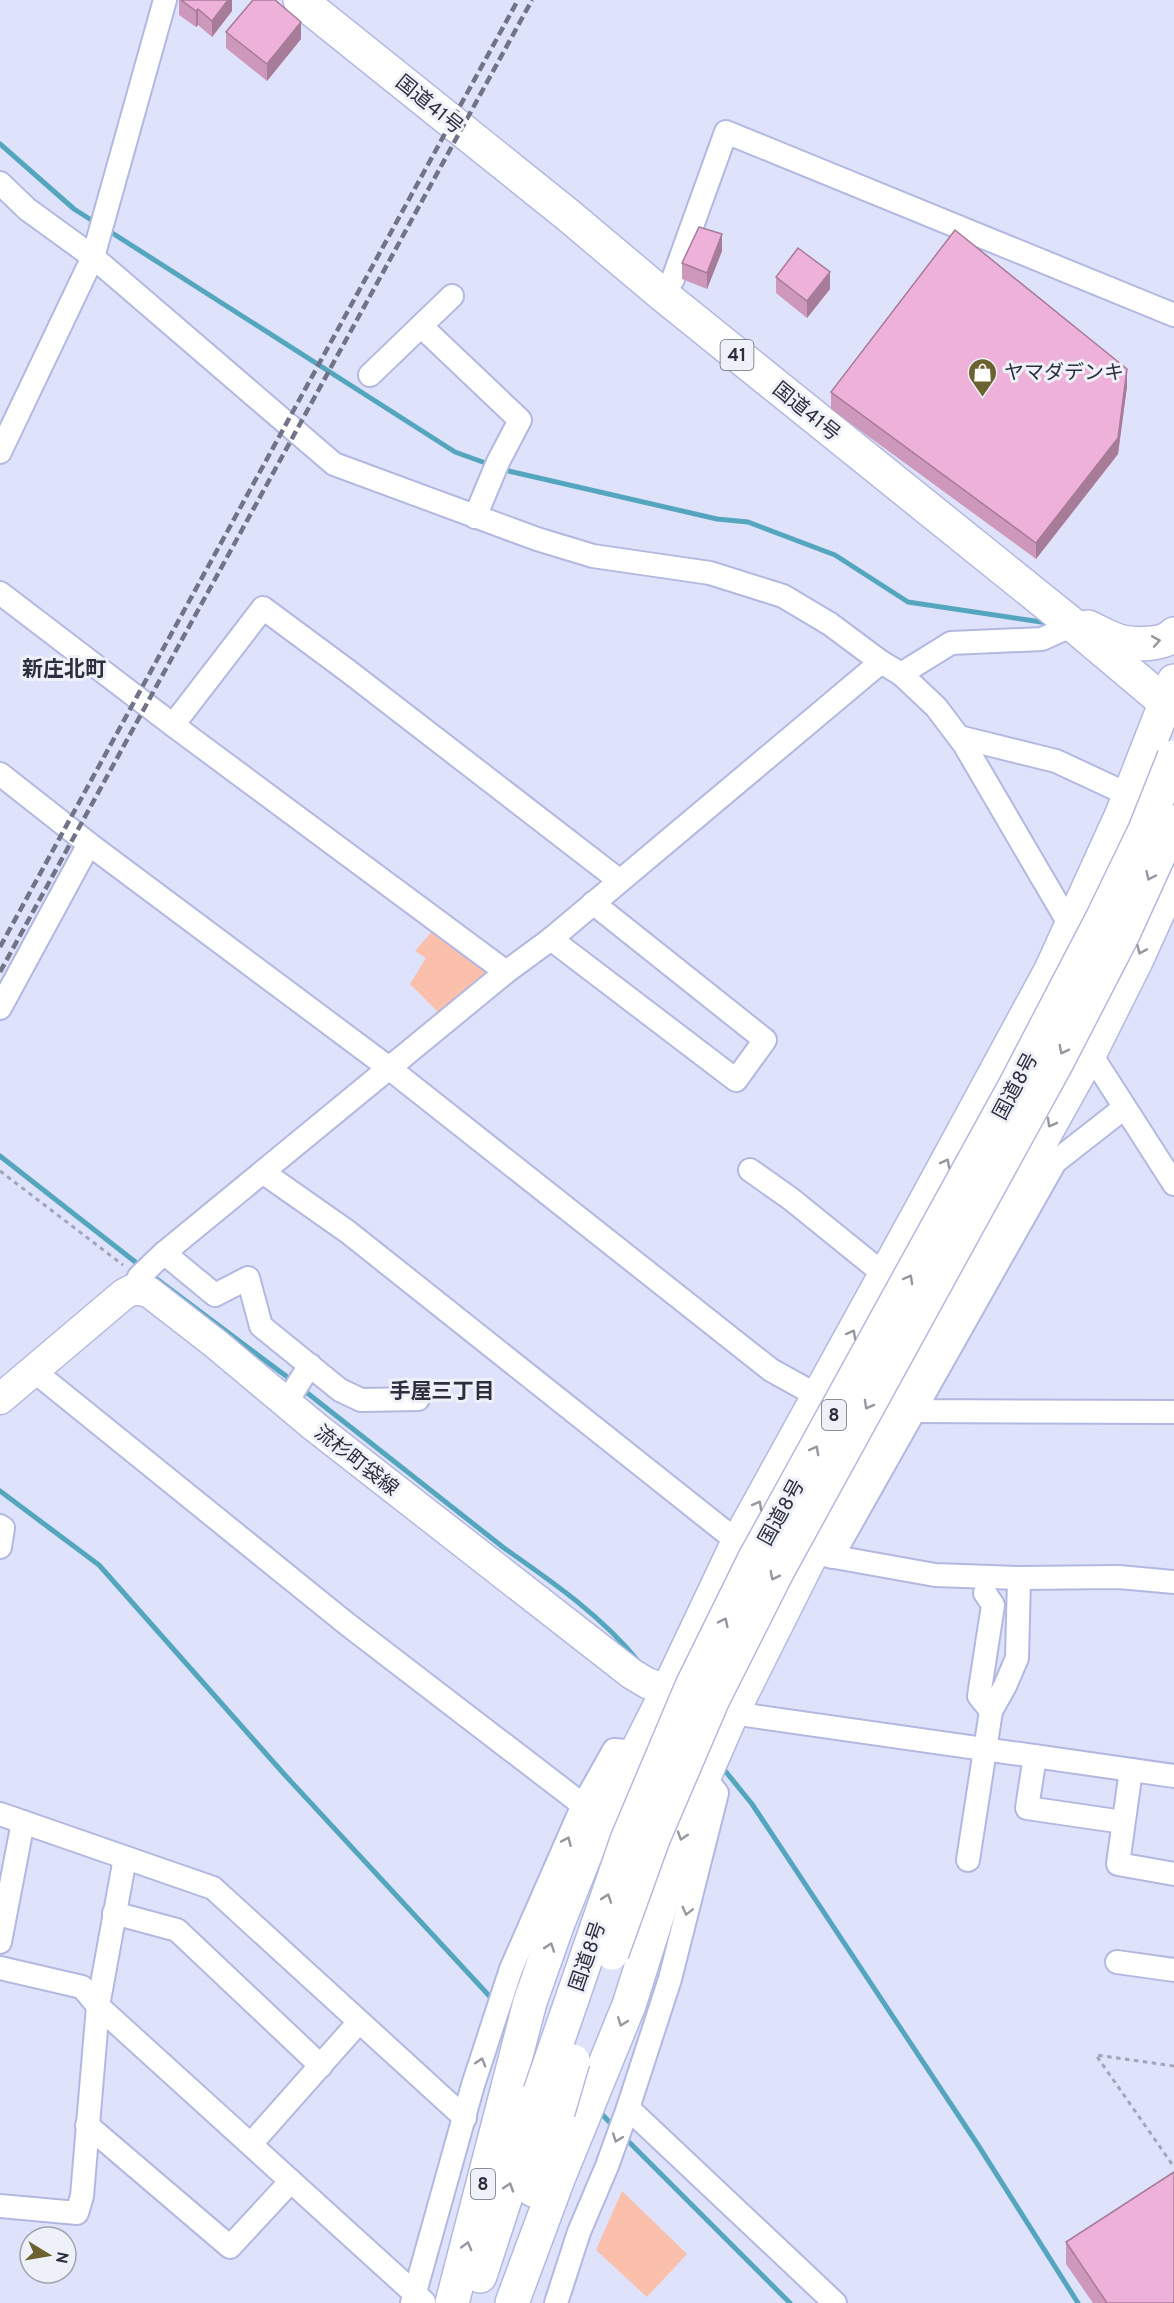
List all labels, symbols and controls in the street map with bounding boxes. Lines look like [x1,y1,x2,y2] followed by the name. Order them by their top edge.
[390,70,468,141] street label: 国道41号
[720,340,754,370] road number: 41
[967,356,999,398] shop icon: ヤマダデンキ
[1004,361,1124,387] place label: ヤマダデンキ
[767,377,845,448] street label: 国道41号
[1152,636,1161,648] one-way arrow
[22,657,106,684] district label: 新庄北町
[1146,869,1158,880] one-way arrow
[1137,943,1149,954] one-way arrow
[1059,1044,1071,1055] one-way arrow
[988,1049,1045,1125] street label: 国道8号
[1047,1117,1058,1127] one-way arrow
[939,1159,950,1170] one-way arrow
[902,1275,913,1285] one-way arrow
[845,1330,856,1340] one-way arrow
[390,1379,495,1406] district label: 手屋三丁目
[864,1399,875,1409] one-way arrow
[822,1400,846,1430] road number: 8
[308,1421,403,1503] street label: 流杉町袋線
[808,1445,819,1456] one-way arrow
[754,1475,812,1551] street label: 国道8号
[751,1501,762,1511] one-way arrow
[770,1570,782,1581] one-way arrow
[716,1617,728,1628] one-way arrow
[677,1830,690,1841] one-way arrow
[560,1836,572,1847] one-way arrow
[599,1893,612,1904] one-way arrow
[681,1906,694,1916] one-way arrow
[565,1918,613,1995] street label: 国道8号
[542,1942,555,1953] one-way arrow
[617,2015,629,2026] one-way arrow
[474,2057,486,2068] one-way arrow
[612,2132,625,2143] one-way arrow
[471,2169,495,2199] road number: 8
[502,2182,514,2193] one-way arrow
[18,2225,78,2285] north arrow
[460,2242,472,2252] one-way arrow
[50,2250,72,2265] text: N

